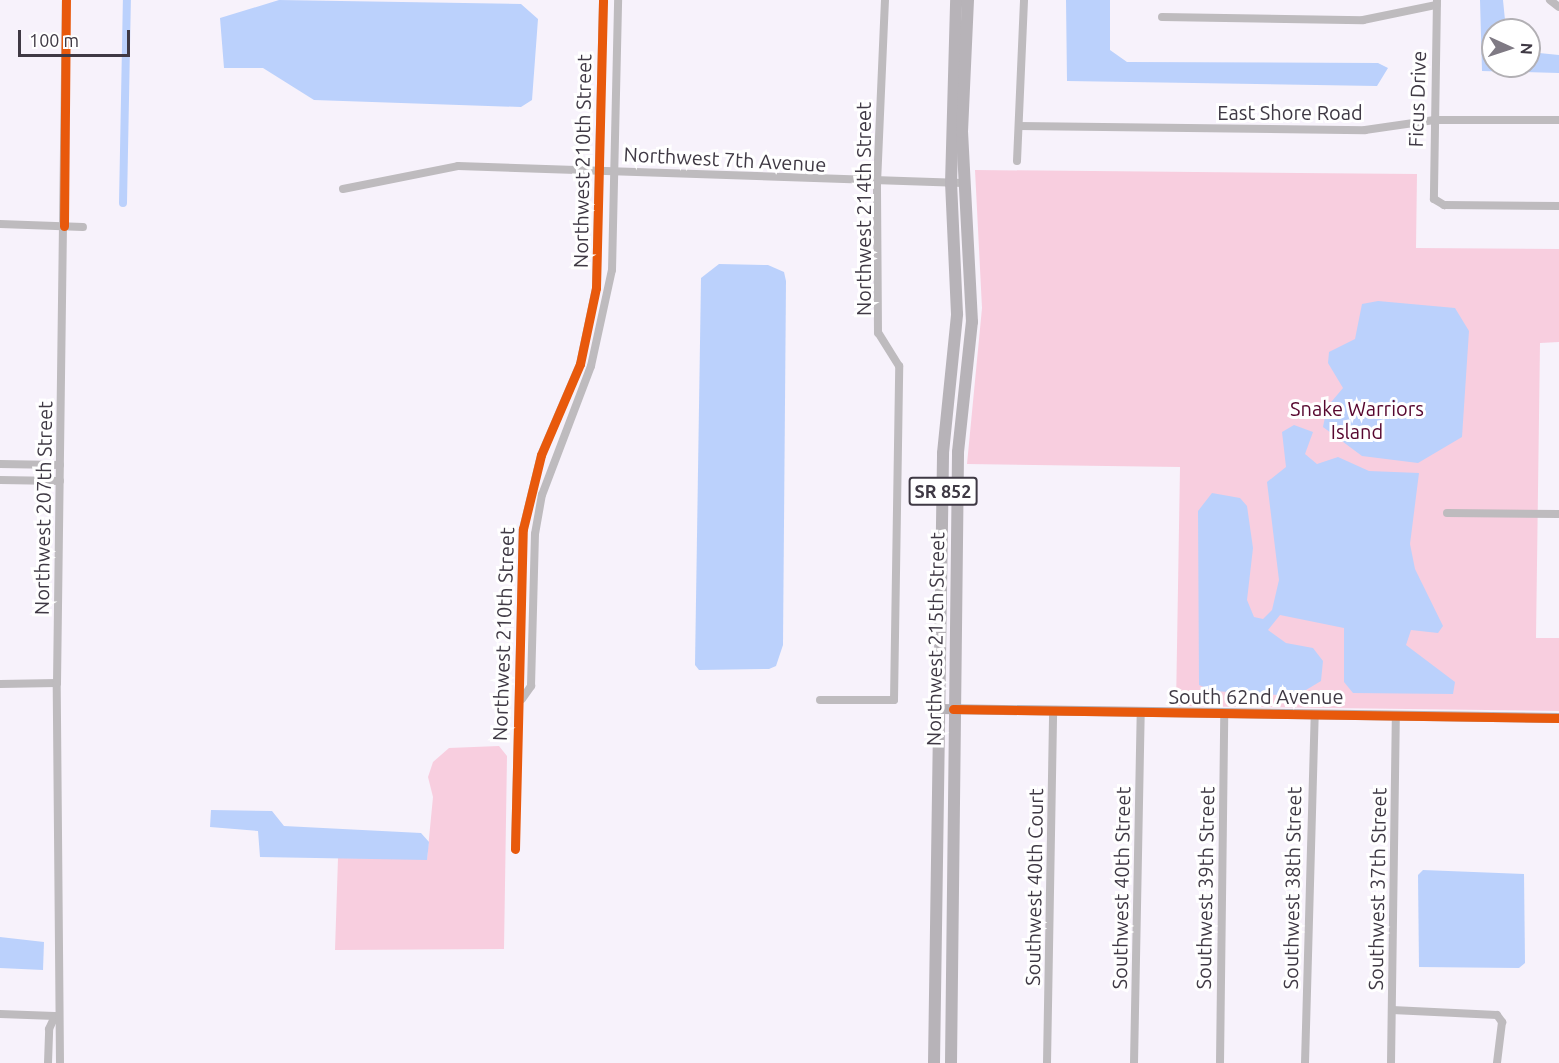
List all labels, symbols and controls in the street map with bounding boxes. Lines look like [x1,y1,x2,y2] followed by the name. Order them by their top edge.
[21,18,134,56] scale bar
[1481,18,1541,78] north arrow
[29,30,79,50] text: 100 m
[1518,42,1536,55] text: N
[1403,50,1431,148] street label: Ficus Drive
[568,54,596,268] street label: Northwest 210th Street
[1217,100,1363,124] street label: East Shore Road
[851,102,875,316] street label: Northwest 214th Street
[623,142,827,176] street label: Northwest 7th Avenue
[1290,397,1424,444] park label: Snake Warriors Island
[29,401,57,615] street label: Northwest 207th Street
[908,476,978,506] road number: SR 852
[487,527,519,741] street label: Northwest 210th Street
[921,532,949,746] street label: Northwest 215th Street
[1168,684,1344,708] street label: South 62nd Avenue
[1107,786,1135,990] street label: Southwest 40th Street
[1191,786,1219,990] street label: Southwest 39th Street
[1278,786,1306,990] street label: Southwest 38th Street
[1363,787,1391,991] street label: Southwest 37th Street
[1020,788,1048,986] street label: Southwest 40th Court

